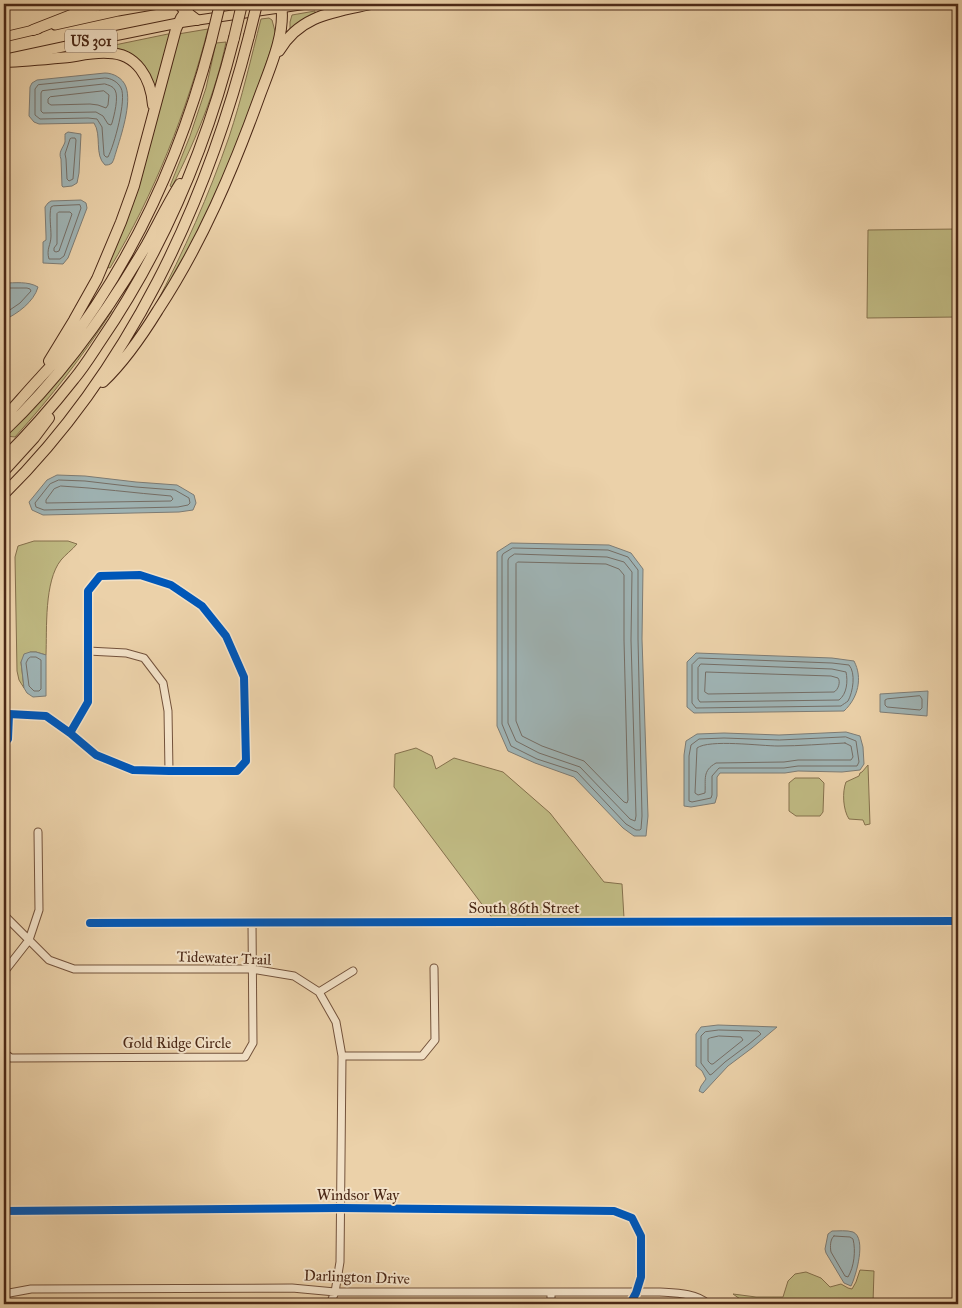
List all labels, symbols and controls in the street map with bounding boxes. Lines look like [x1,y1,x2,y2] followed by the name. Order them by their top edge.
[65,29,117,52] road number: US 301
[469,899,580,917] street label: South 86th Street
[176,947,273,969] street label: Tidewater Trail
[123,1034,231,1052] street label: Gold Ridge Circle
[317,1186,400,1204] street label: Windsor Way
[304,1266,410,1288] street label: Darlington Drive

